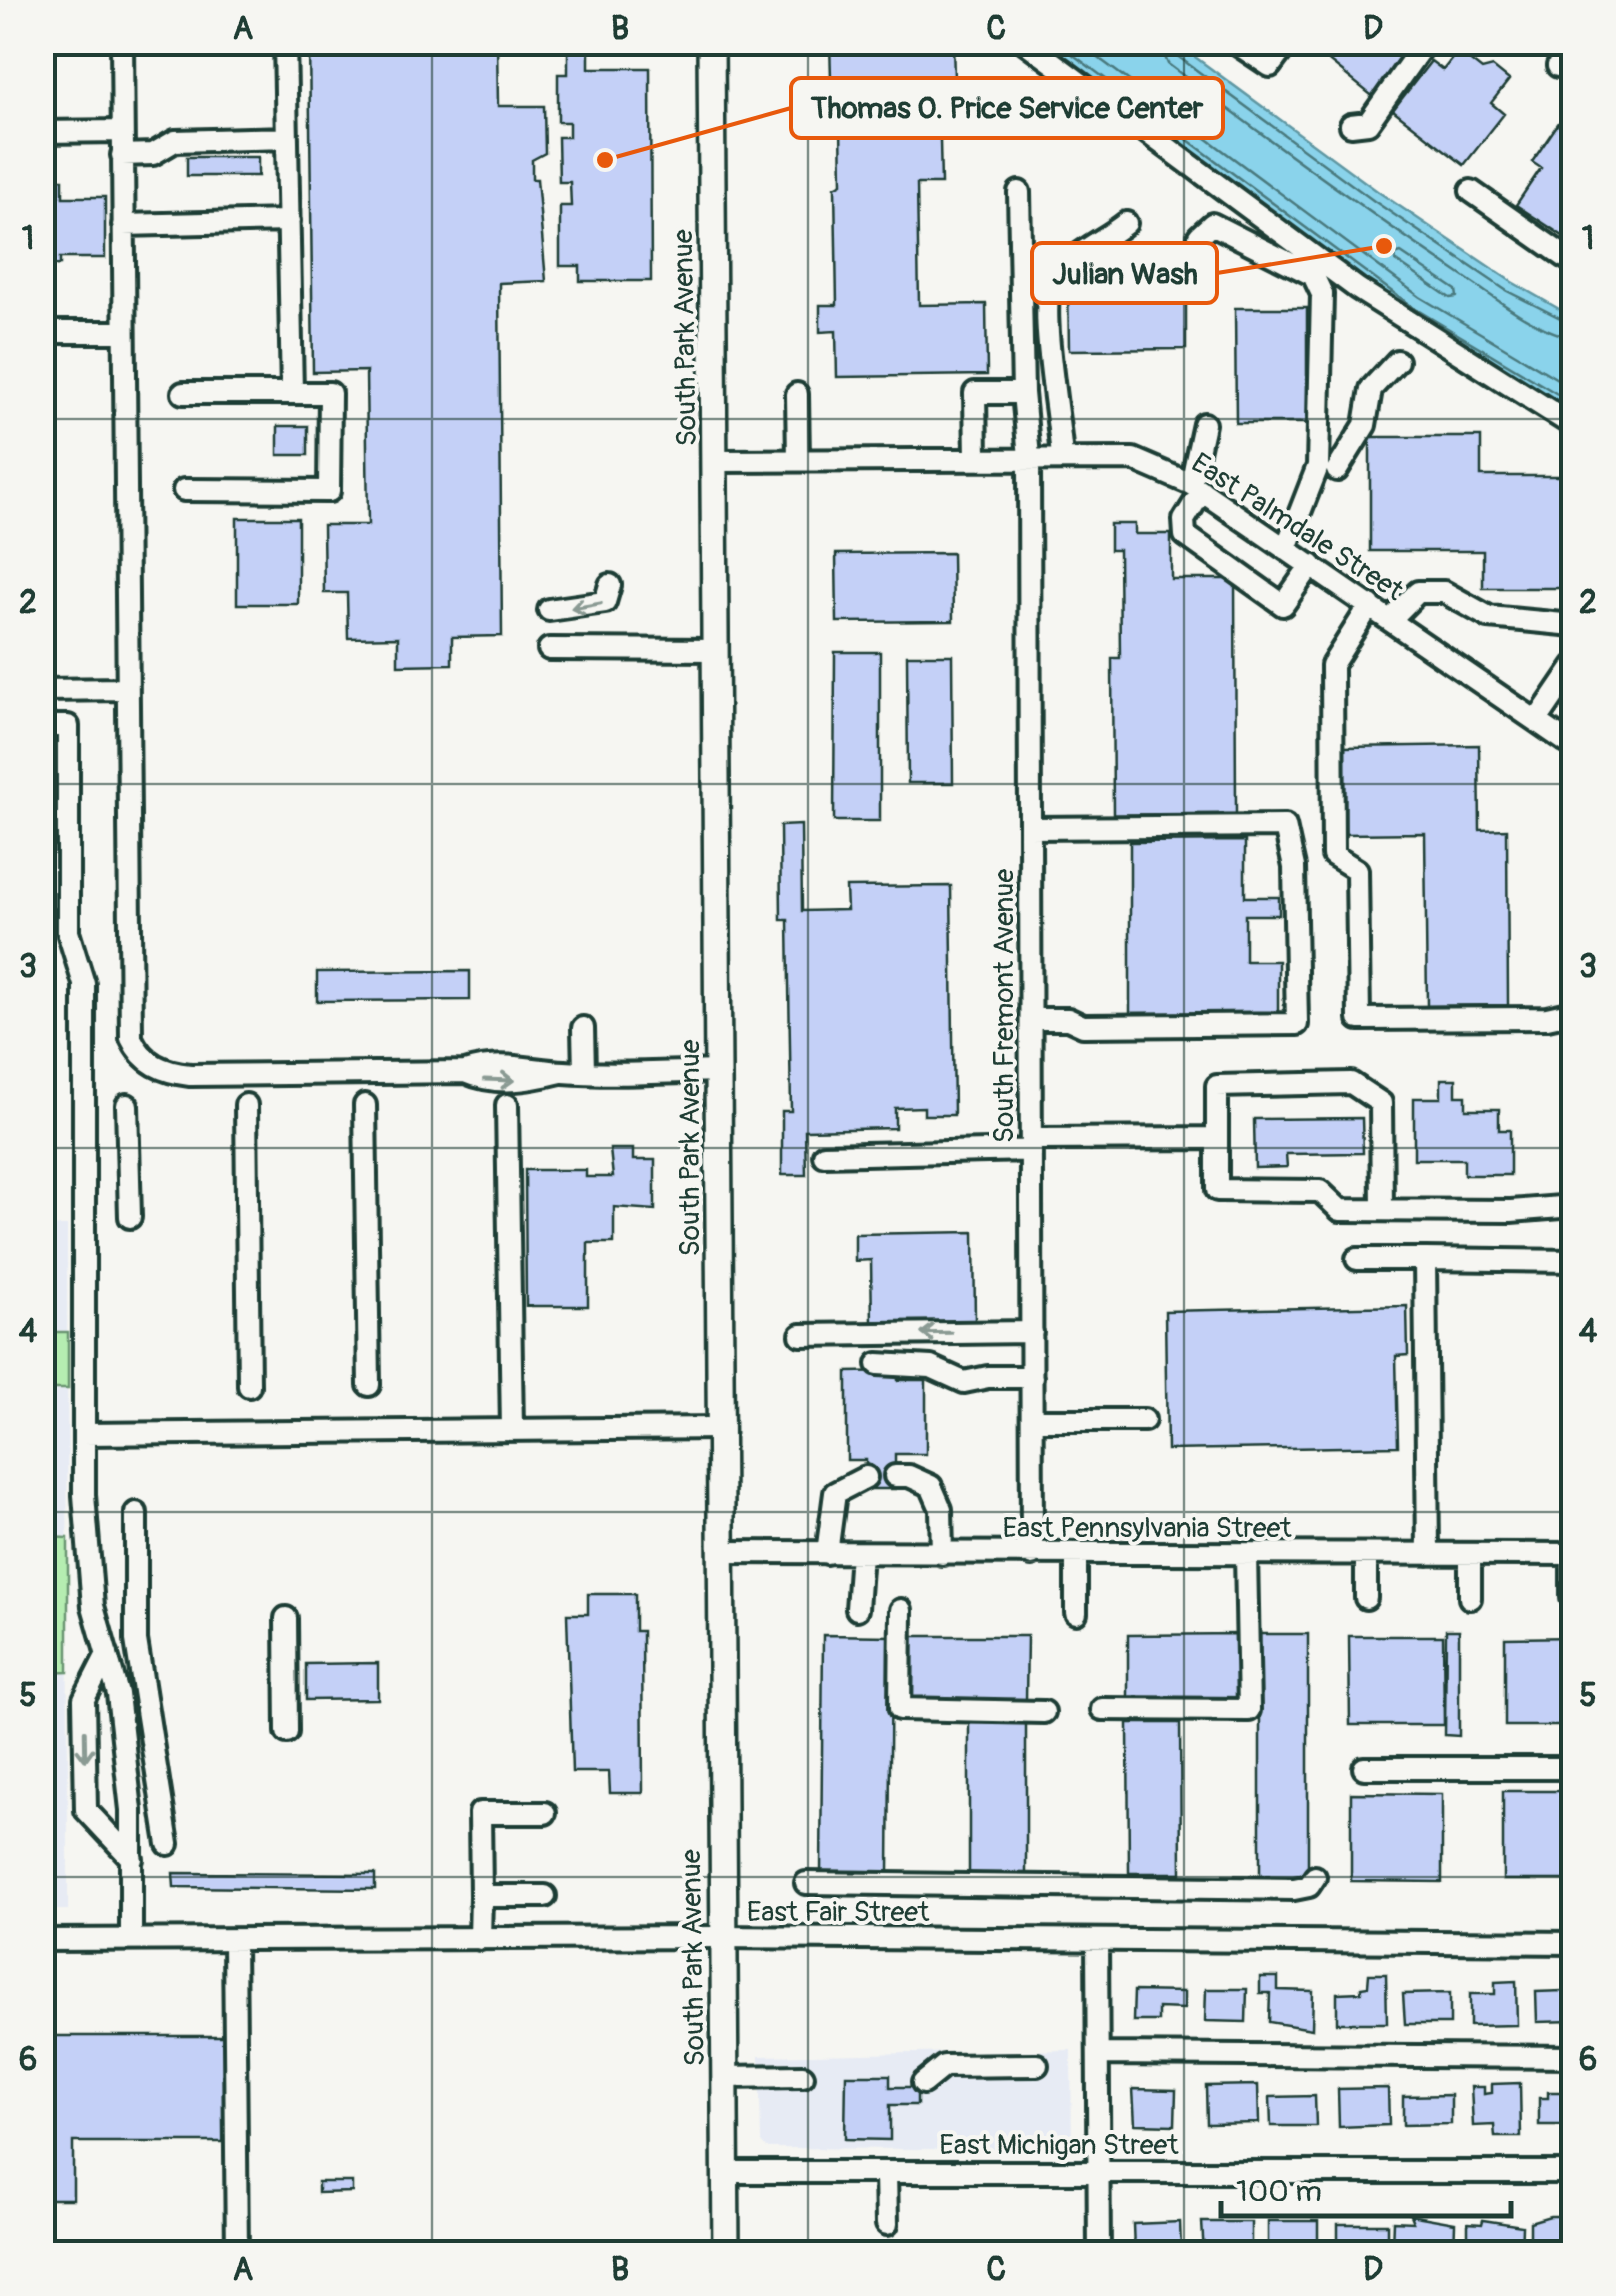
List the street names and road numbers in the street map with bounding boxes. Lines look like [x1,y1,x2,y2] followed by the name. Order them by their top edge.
[666,229,705,447] street label: South Park Avenue
[1185,446,1410,609] street label: East Palmdale Street
[987,869,1022,1143] street label: South Fremont Avenue
[673,1039,708,1257] street label: South Park Avenue
[1002,1511,1292,1546] street label: East Pennsylvania Street
[674,1849,713,2067] street label: South Park Avenue
[747,1895,930,1930] street label: East Fair Street
[939,2128,1179,2163] street label: East Michigan Street

